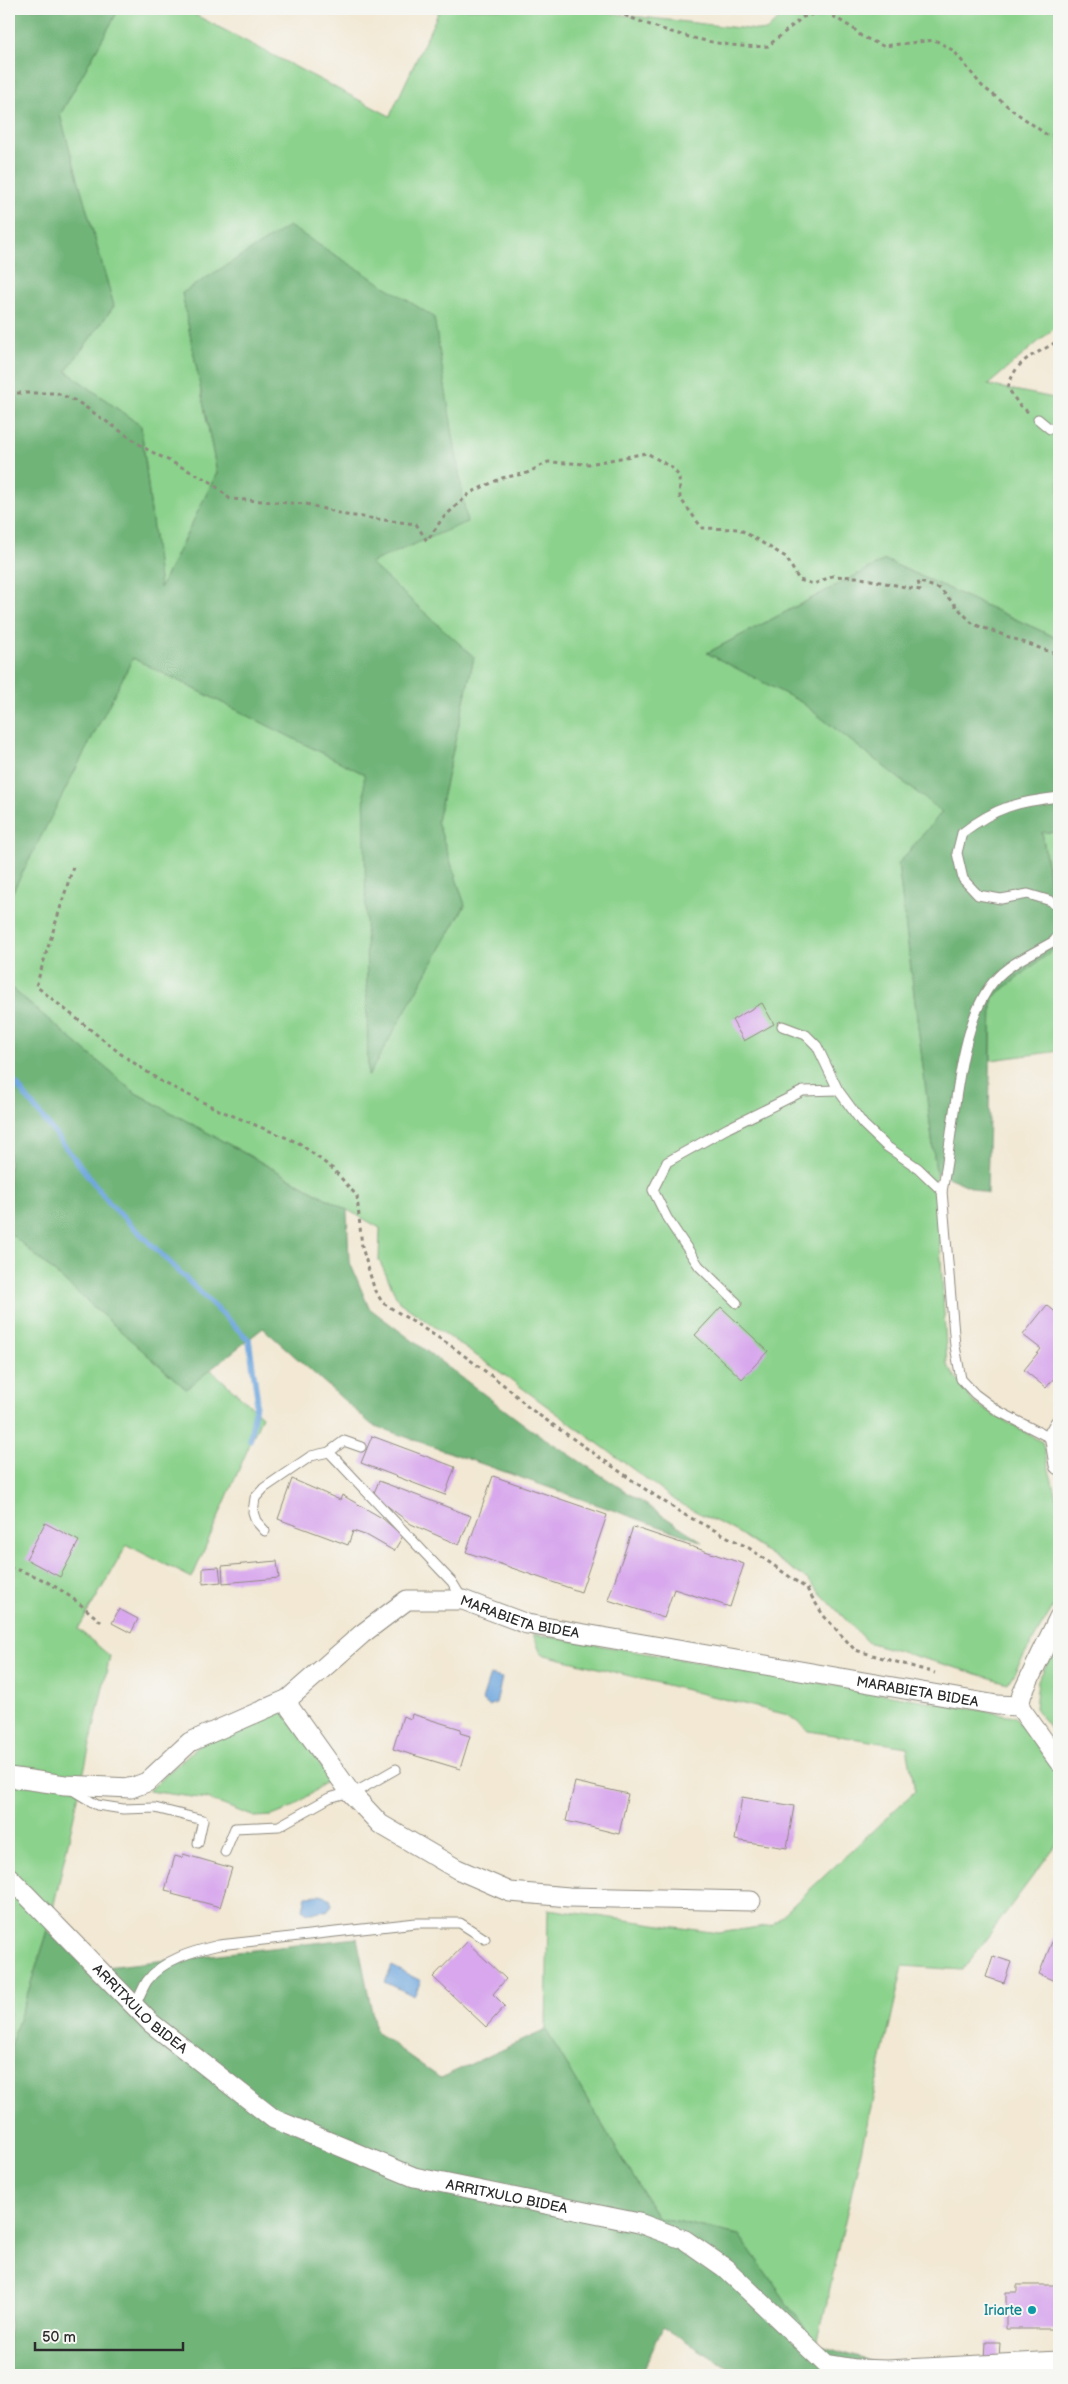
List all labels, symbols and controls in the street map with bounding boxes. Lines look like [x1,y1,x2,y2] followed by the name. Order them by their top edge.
[458,1592,581,1642] street label: MARABIETA BIDEA
[855,1673,980,1711] street label: MARABIETA BIDEA
[89,1960,191,2057] street label: ARRITXULO BIDEA
[445,2176,569,2217] street label: ARRITXULO BIDEA
[984,2302,1022,2319] place label: Iriarte
[1026,2304,1038,2316] marker: Iriarte
[35,2319,182,2351] scale bar
[42,2328,76,2347] text: 50 m

